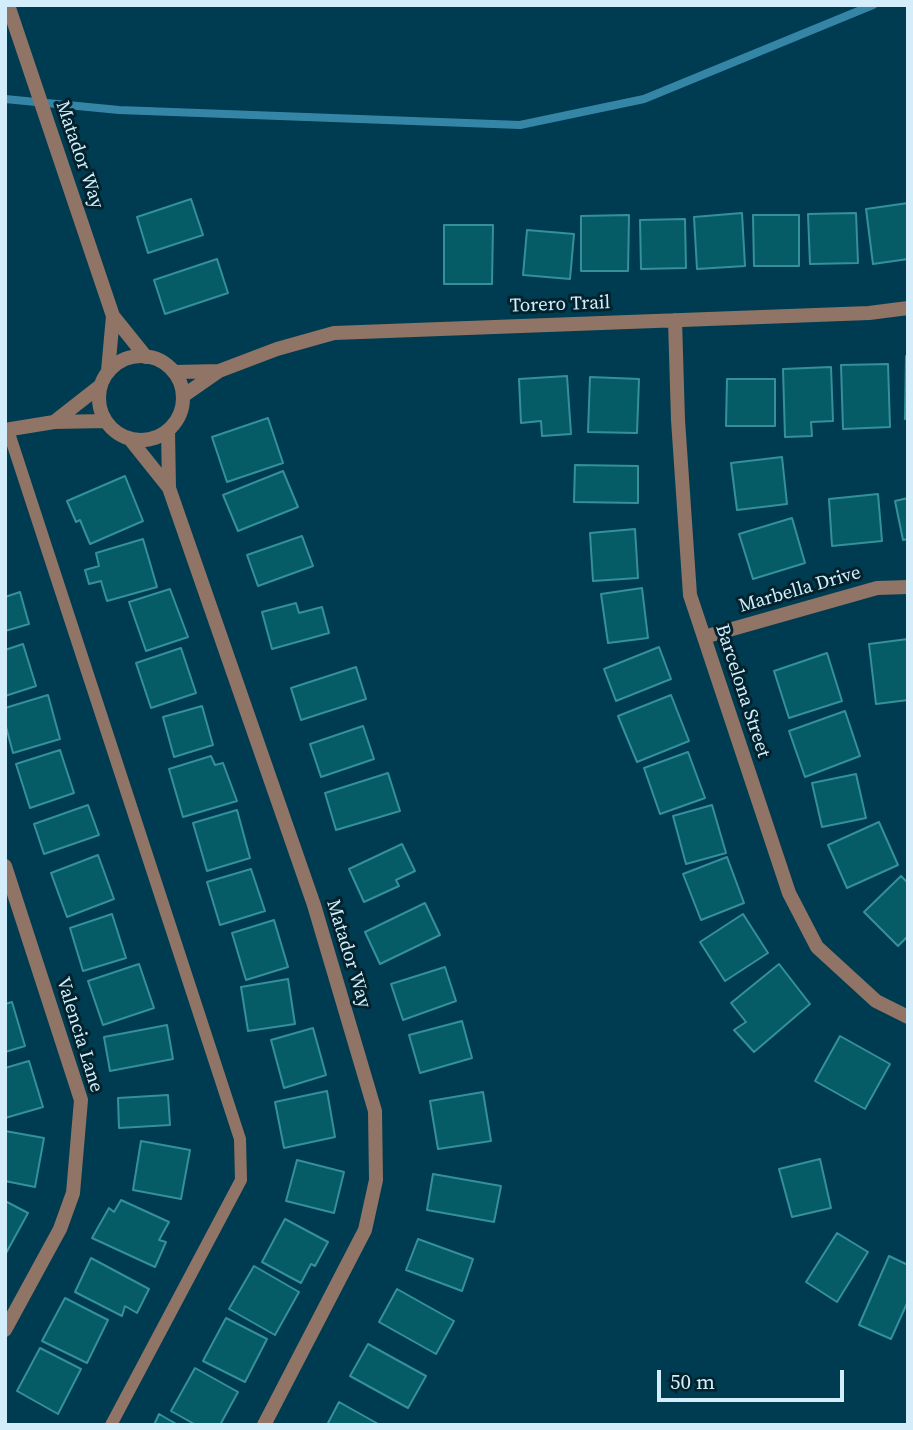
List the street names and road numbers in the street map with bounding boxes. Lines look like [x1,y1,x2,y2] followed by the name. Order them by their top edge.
[50,98,108,212] street label: Matador Way
[509,292,611,318] street label: Torero Trail
[736,562,864,618] street label: Marbella Drive
[710,621,774,761] street label: Barcelona Street
[321,897,375,1011] street label: Matador Way
[51,975,107,1095] street label: Valencia Lane

